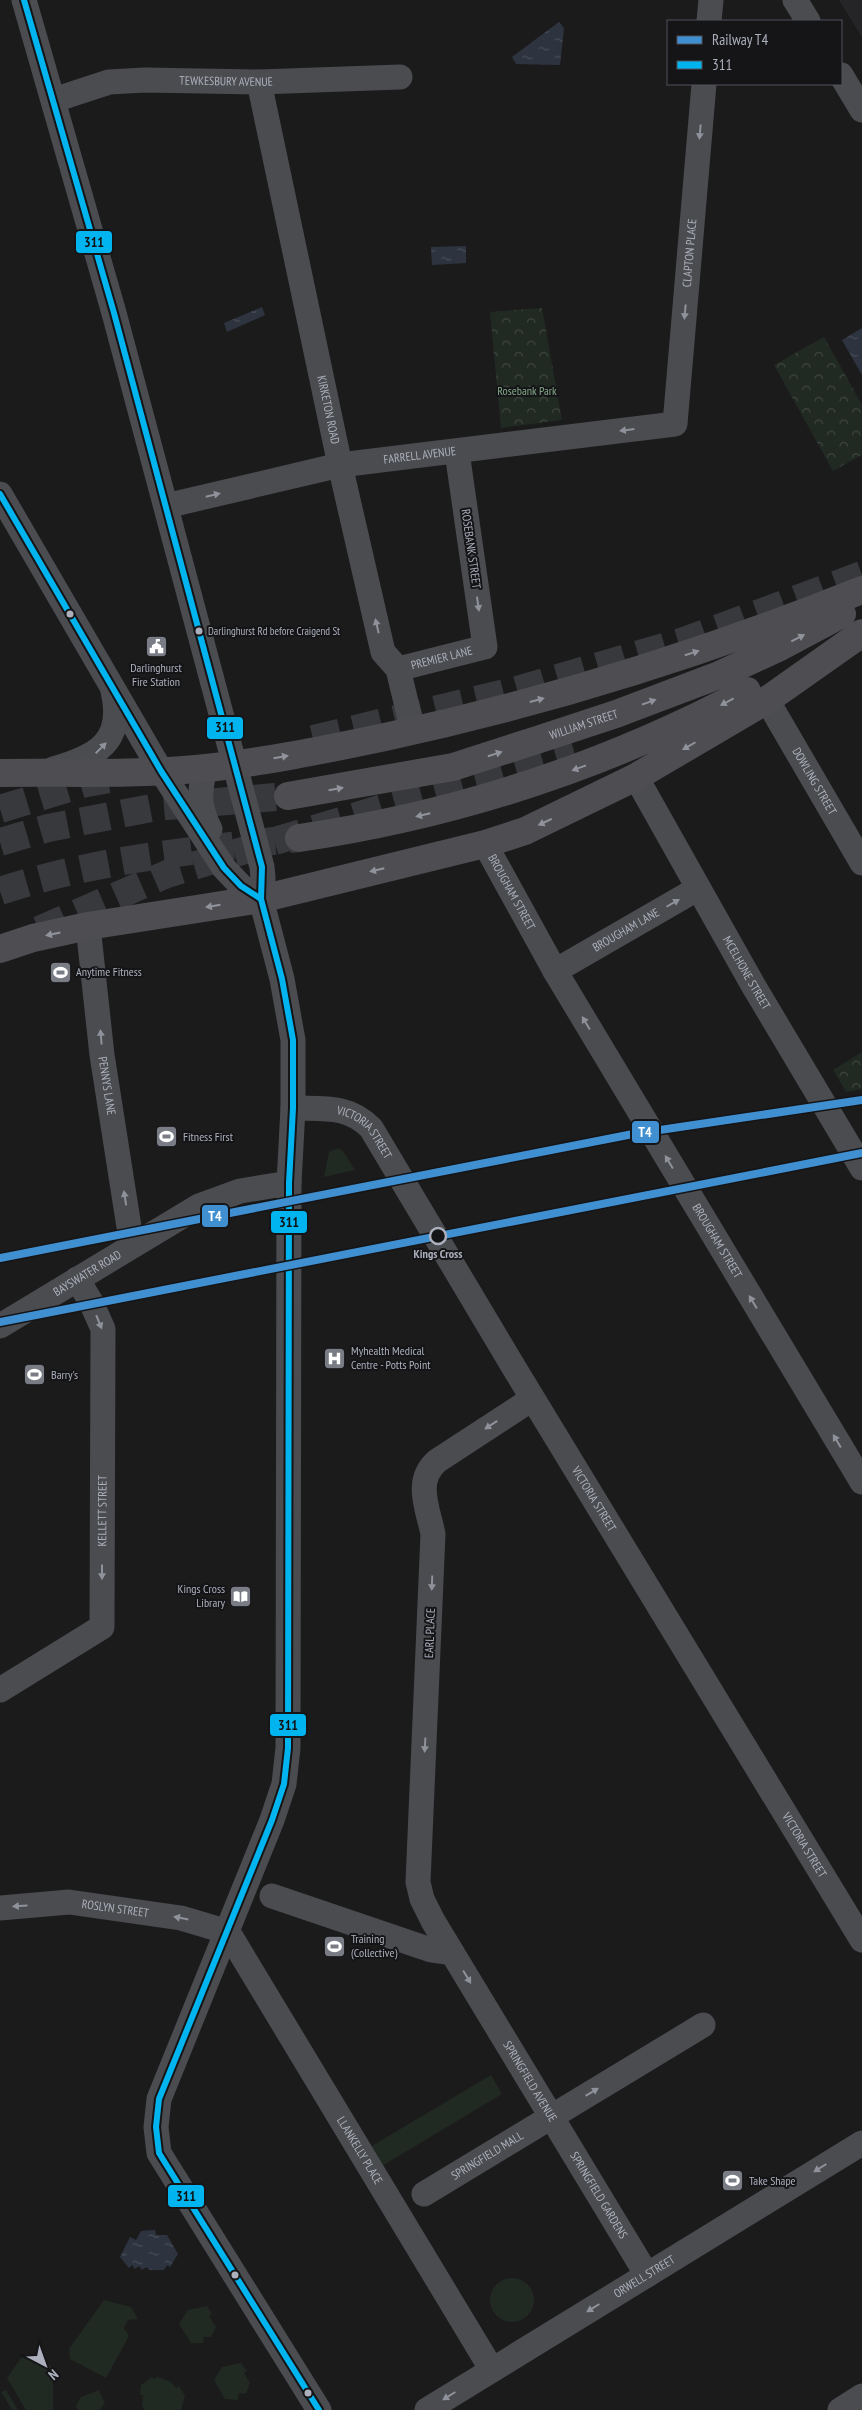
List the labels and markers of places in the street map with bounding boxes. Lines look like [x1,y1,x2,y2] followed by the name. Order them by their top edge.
[65,609,75,619] unlabelled marker
[208,624,340,638] place label: Darlinghurst Rd before Craigend St
[194,626,204,636] marker: Darlinghurst Rd before Craigend St
[144,635,168,659] public building icon: Darlinghurst Fire Station
[130,660,182,689] place label: Darlinghurst Fire Station
[48,960,72,984] sports icon: Anytime Fitness
[76,964,142,979] place label: Anytime Fitness
[155,1125,179,1149] sports icon: Fitness First
[183,1129,234,1144] place label: Fitness First
[429,1227,447,1245] marker: Kings Cross
[414,1246,462,1261] place label: Kings Cross
[351,1343,431,1372] place label: Myhealth Medical Centre - Potts Point
[323,1346,347,1370] hospital icon: Myhealth Medical Centre - Potts Point
[23,1363,47,1387] sports icon: Barry's
[51,1367,78,1382] place label: Barry's
[178,1581,225,1610] place label: Kings Cross Library
[229,1584,253,1608] library icon: Kings Cross Library
[351,1931,397,1960] place label: Training (Collective)
[323,1934,347,1958] sports icon: Training (Collective)
[721,2169,745,2193] sports icon: Take Shape
[749,2173,796,2188] place label: Take Shape
[230,2270,240,2280] unlabelled marker
[303,2388,313,2398] unlabelled marker

